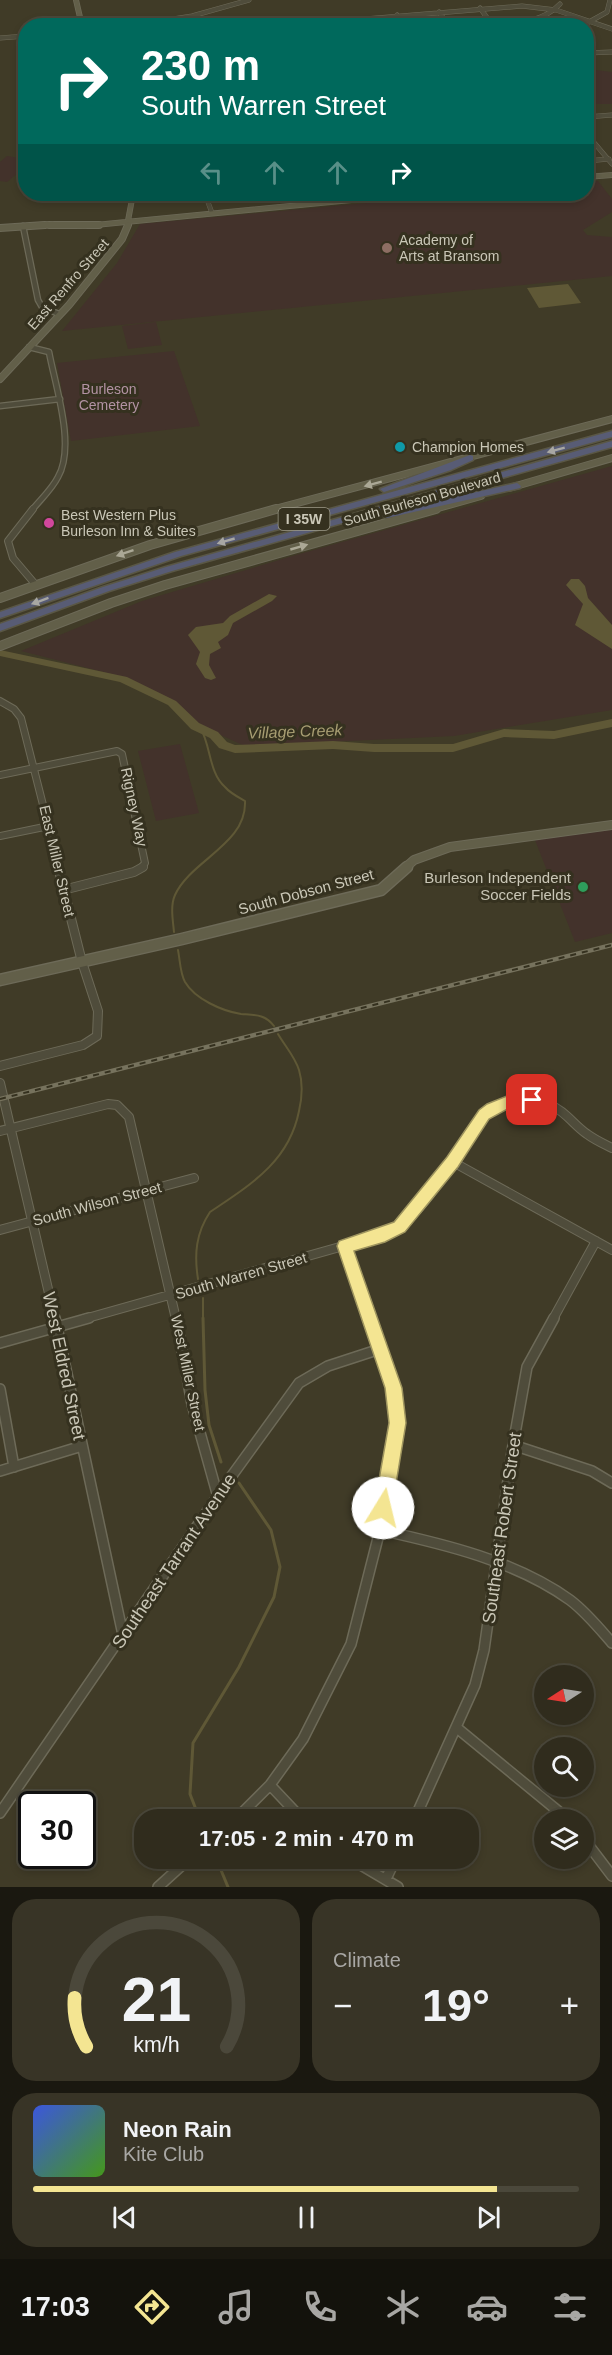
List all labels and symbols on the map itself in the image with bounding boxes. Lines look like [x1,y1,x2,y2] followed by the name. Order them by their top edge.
[399,232,499,264] place label: Academy of Arts at Bransom
[24,235,112,333] street label: East Renfro Street
[380,241,394,255] marker: Academy of Arts at Bransom
[79,381,139,413] park label: Burleson Cemetery
[412,439,524,455] place label: Champion Homes
[393,440,407,454] marker: Champion Homes
[546,446,564,455] one-way arrow
[342,469,502,529] street label: South Burleson Boulevard
[364,479,382,489] one-way arrow
[61,507,196,539] place label: Best Western Plus Burleson Inn & Suites
[278,508,330,530] road number: I 35W
[42,516,56,530] marker: Best Western Plus Burleson Inn & Suites
[217,536,235,546] one-way arrow
[290,542,308,551] one-way arrow
[116,549,134,559] one-way arrow
[31,596,49,606] one-way arrow
[247,721,344,742] water label: Village Creek
[118,766,151,848] street label: Rigney Way
[36,803,79,919] street label: East Miller Street
[236,865,376,918] street label: South Dobson Street
[424,869,572,903] place label: Burleson Independent Soccer Fields
[576,880,590,894] marker: Burleson Independent Soccer Fields
[506,1074,557,1125] pin
[31,1178,164,1229] street label: South Wilson Street
[173,1248,309,1302] street label: South Warren Street
[39,1290,89,1442] street label: West Eldred Street
[168,1313,209,1433] street label: West Miller Street
[479,1431,525,1625] street label: Southeast Robert Street
[108,1470,240,1652] street label: Southeast Tarrant Avenue
[351,1476,415,1540] position arrow
[534,1665,594,1725] north arrow
[18,1791,96,1869] speed limit sign: 30

